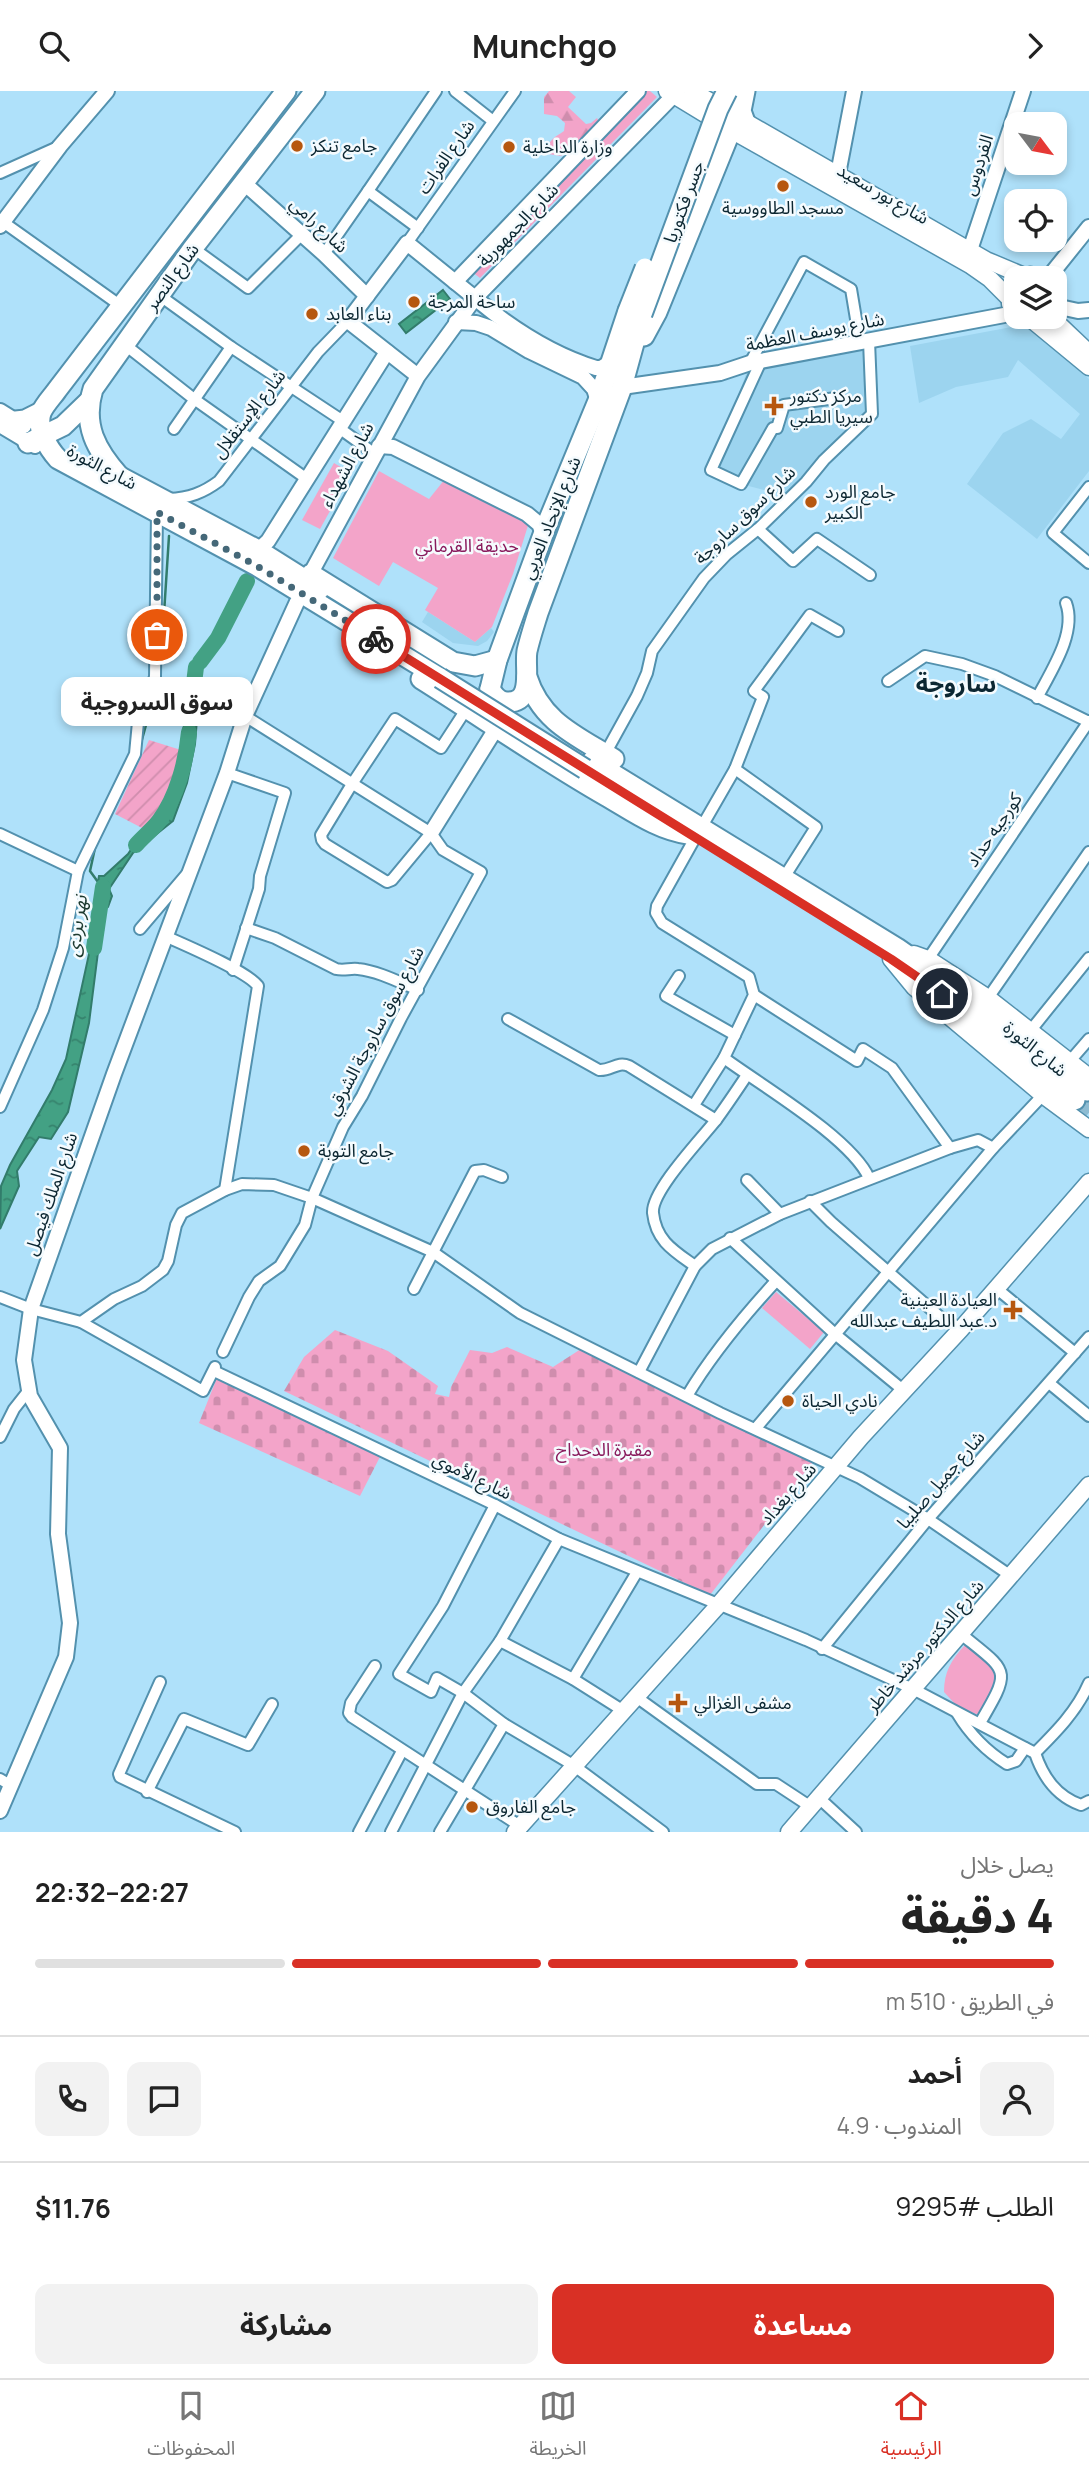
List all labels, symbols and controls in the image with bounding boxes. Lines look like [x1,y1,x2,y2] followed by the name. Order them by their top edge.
[472,24,617,68] text: Munchgo
[35,27,73,65] icon: search
[1016,27,1054,65] icon: forward
[1004,112,1068,175] north arrow
[1004,112,1067,329] map controls
[411,115,482,200] street label: شارع الفرات
[956,131,998,198] street label: الفردوس
[310,133,377,160] place label: جامع تنكز
[523,134,613,158] place label: وزارة الداخلية
[289,138,305,154] marker: جامع تنكز
[501,139,517,155] marker: وزارة الداخلية
[657,157,709,246] street label: جسر فكتوريا
[832,157,934,232] street label: شارع بور سعيد
[471,177,565,273] street label: شارع الجمهورية
[775,178,791,194] marker: مسجد الطاووسية
[1004,189,1067,252] button: locate
[283,191,354,260] street label: شارع رامي
[722,195,844,219] place label: مسجد الطاووسية
[138,238,206,318] street label: شارع النصر
[1004,266,1067,329] button: layers
[428,289,515,313] place label: ساحة المرجة
[406,294,422,310] marker: ساحة المرجة
[326,301,391,325] place label: بناء العابد
[304,306,320,322] marker: بناء العابد
[744,306,887,359] street label: شارع يوسف العظمة
[206,364,293,465] street label: شارع الإستقلال
[789,383,873,430] place label: مركز دكتور سيريا الطبي
[764,396,784,416] marker: مركز دكتور سيريا الطبي
[314,418,381,513] street label: شارع الشهداء
[62,438,142,497] street label: شارع الثورة
[514,453,588,584] street label: شارع الإتحاد العربي
[688,460,802,571] street label: شارع سوق ساروجة
[824,479,896,524] place label: جامع الورد الكبير
[803,494,819,510] marker: جامع الورد الكبير
[415,533,519,559] park label: حديقة القرماني
[341,604,411,674] courier
[127,605,187,665] pin
[138,616,176,654] icon: bag
[357,620,395,658] icon: bike
[916,666,996,699] district label: ساروجة
[61,677,253,726] callout: سوق السروجية
[81,685,233,717] text: سوق السروجية
[960,787,1027,871] street label: كورجيه حداد
[59,892,93,958] water label: نهر بردى
[319,942,431,1121] street label: شارع سوق ساروجة الشرقي
[912,964,972,1024] pin
[923,975,961,1013] icon: home
[997,1015,1073,1084] street label: شارع الثورة
[18,1129,85,1259] street label: شارع الملك فيصل
[318,1138,394,1165] place label: جامع التوبة
[296,1143,312,1159] marker: جامع التوبة
[850,1287,997,1332] place label: العيادة العينية د.عبد اللطيف عبدالله
[1003,1300,1023,1320] marker: العيادة العينية د.عبد اللطيف عبدالله
[802,1388,878,1414] place label: نادي الحياة
[780,1393,796,1409] marker: نادي الحياة
[891,1425,992,1536] street label: شارع جميل صليبا
[556,1437,652,1463] park label: مقبرة الدحداح
[428,1446,516,1507] street label: شارع الأموي
[753,1457,823,1532] street label: شارع بغداد
[859,1574,991,1720] street label: شارع الدكتور مرشد خاطر
[694,1690,792,1716] place label: مشفى الغزالي
[668,1693,688,1713] marker: مشفى الغزالي
[486,1794,576,1821] place label: جامع الفاروق
[464,1799,480,1815] marker: جامع الفاروق
[961,1848,1054,1880] text: يصل خلال
[35,1874,189,1910] text: 22:27–22:32
[901,1884,1054,1947] text: 4 دقيقة
[886,1985,1054,2017] text: في الطريق · 510 m
[908,2055,962,2091] text: أحمد
[35,2062,109,2136] button: phone
[127,2062,201,2136] button: chat
[980,2062,1054,2136] button: person
[836,2109,962,2141] text: المندوب · 4.9
[895,2188,1054,2224] text: الطلب #9295
[35,2190,111,2226] text: $11.76
[35,2284,538,2364] button: مشاركة
[552,2284,1054,2364] button: مساعدة
[147,2387,235,2469] tab: المحفوظات
[530,2387,587,2469] tab: الخريطة
[881,2387,942,2469] tab: الرئيسية

